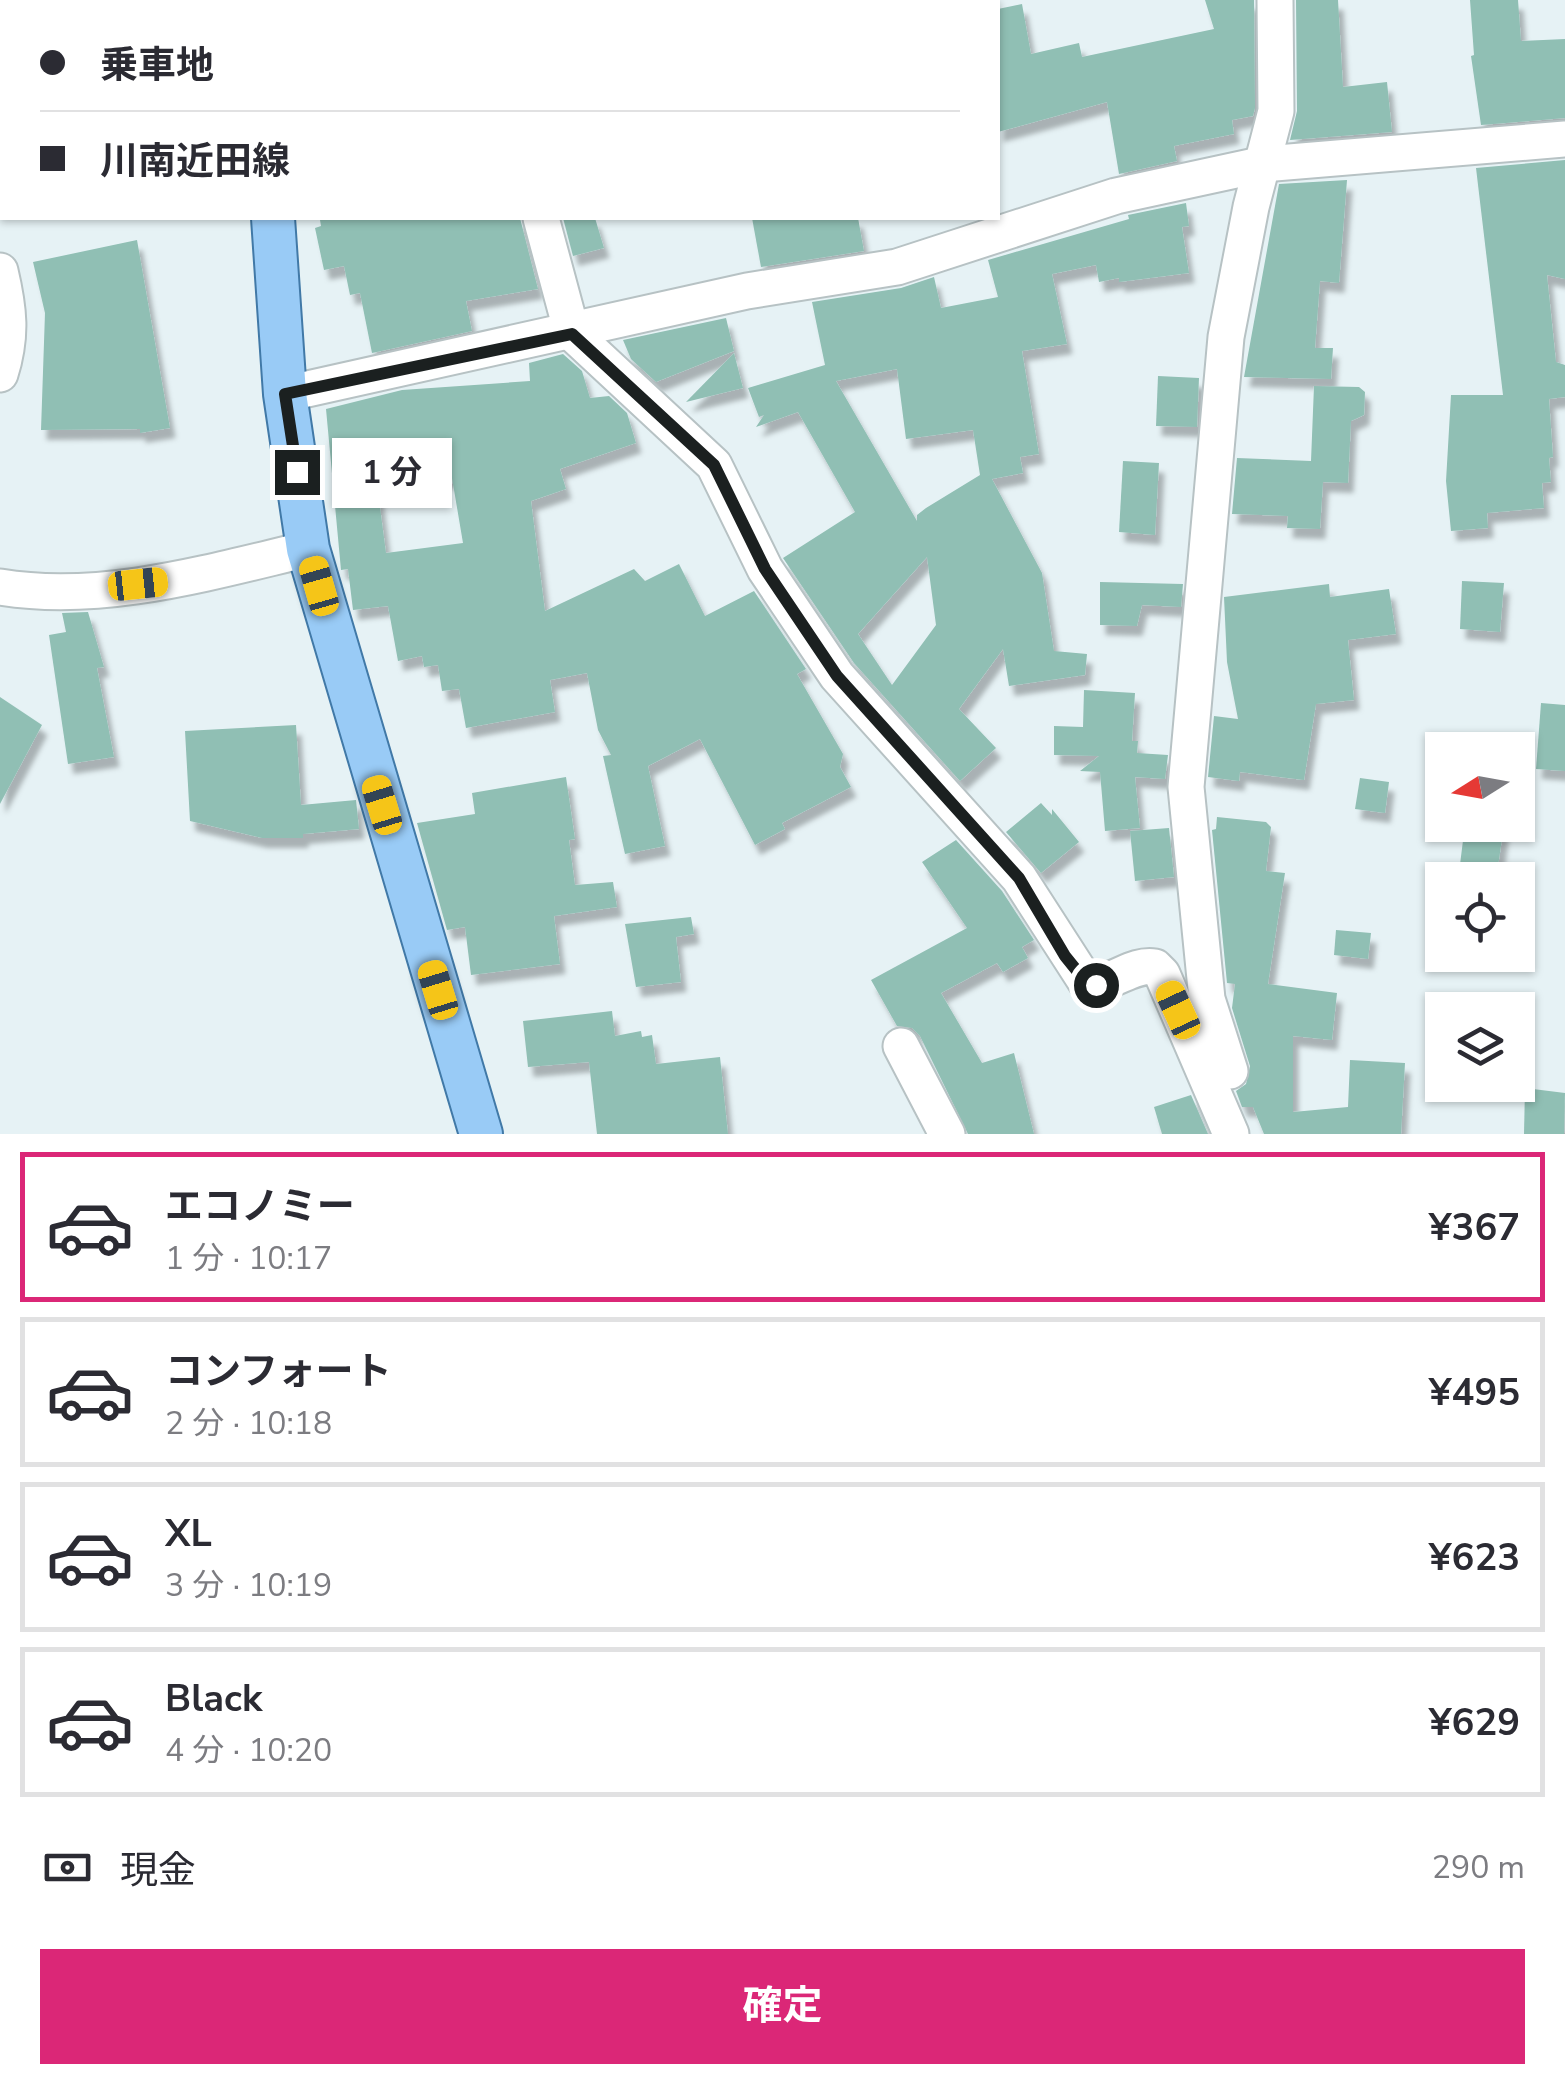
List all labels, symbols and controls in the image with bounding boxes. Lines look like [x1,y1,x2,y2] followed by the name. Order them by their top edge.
[100,40,214,91] text: 乗車地
[100,136,290,187] text: 川南近田線
[332,437,452,507] callout: 1 分
[275,450,320,495] route end
[362,451,422,494] text: 1 分
[296,553,342,619] car
[107,566,169,602] car
[1425,732,1535,842] north arrow
[1425,732,1535,1102] map controls
[359,772,405,838] car
[1425,862,1535,972] button: locate
[415,957,461,1023] car
[1074,963,1119,1008] route start
[1152,976,1204,1044] car
[1425,992,1535,1102] button: layers
[165,1181,355,1232] text: エコノミー
[45,1182,135,1272] icon: car
[1429,1202,1520,1253] text: ¥367
[165,1237,332,1280] text: 1 分 · 10:17
[165,1346,392,1397] text: コンフォート
[45,1347,135,1437] icon: car
[1429,1367,1520,1418] text: ¥495
[165,1402,332,1445] text: 2 分 · 10:18
[165,1508,212,1559] text: XL
[45,1512,135,1602] icon: car
[1429,1532,1520,1583] text: ¥623
[165,1564,332,1607] text: 3 分 · 10:19
[165,1673,262,1724] text: Black
[45,1677,135,1767] icon: car
[1429,1697,1520,1748] text: ¥629
[165,1729,332,1772] text: 4 分 · 10:20
[40,1840,95,1895] icon: cash
[120,1845,196,1896] text: 現金
[1432,1846,1525,1889] text: 290 m
[40,1949,1525,2064] button: 確定

